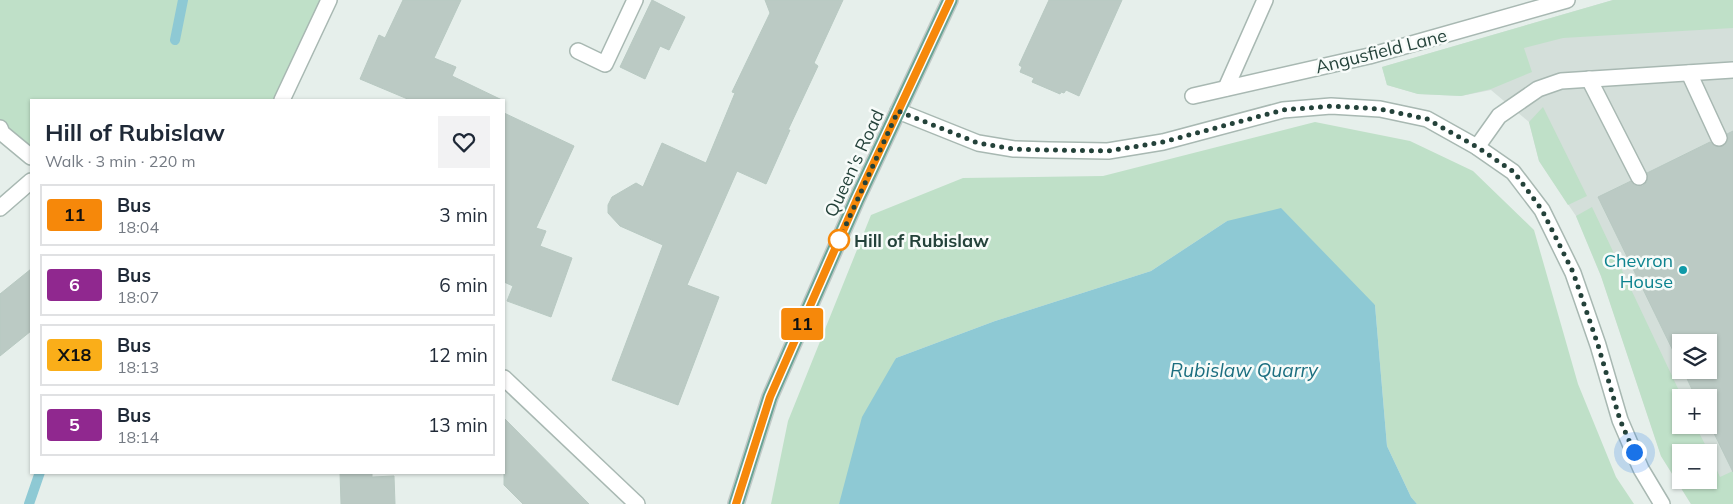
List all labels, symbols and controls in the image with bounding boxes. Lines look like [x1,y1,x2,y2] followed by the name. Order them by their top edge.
[1313,24,1449,78] street label: Angusfield Lane
[819,106,889,220] street label: Queen's Road
[438,116,490,168] button: heart
[45,117,225,147] text: Hill of Rubislaw
[45,151,196,171] text: Walk · 3 min · 220 m
[117,193,151,217] text: Bus
[64,203,85,226] text: 11
[439,203,488,227] text: 3 min
[117,217,159,237] text: 18:04
[828,229,850,251] marker: Hill of Rubislaw
[854,229,989,252] place label: Hill of Rubislaw
[1604,249,1673,293] place label: Chevron House
[117,263,151,287] text: Bus
[1677,264,1689,276] marker: Chevron House
[69,273,80,296] text: 6
[439,273,488,297] text: 6 min
[117,287,159,307] text: 18:07
[780,308,824,340] line badge: 11
[791,312,813,335] text: 11
[117,333,151,357] text: Bus
[1672,334,1717,489] map controls
[1672,334,1717,379] button: layers
[58,343,91,366] text: X18
[428,343,488,367] text: 12 min
[117,357,159,377] text: 18:13
[1170,358,1319,382] water label: Rubislaw Quarry
[1672,389,1717,434] button: +
[117,403,151,427] text: Bus
[69,413,80,436] text: 5
[428,413,488,437] text: 13 min
[117,427,159,447] text: 18:14
[1622,440,1647,465] your location
[1672,444,1717,489] button: −

